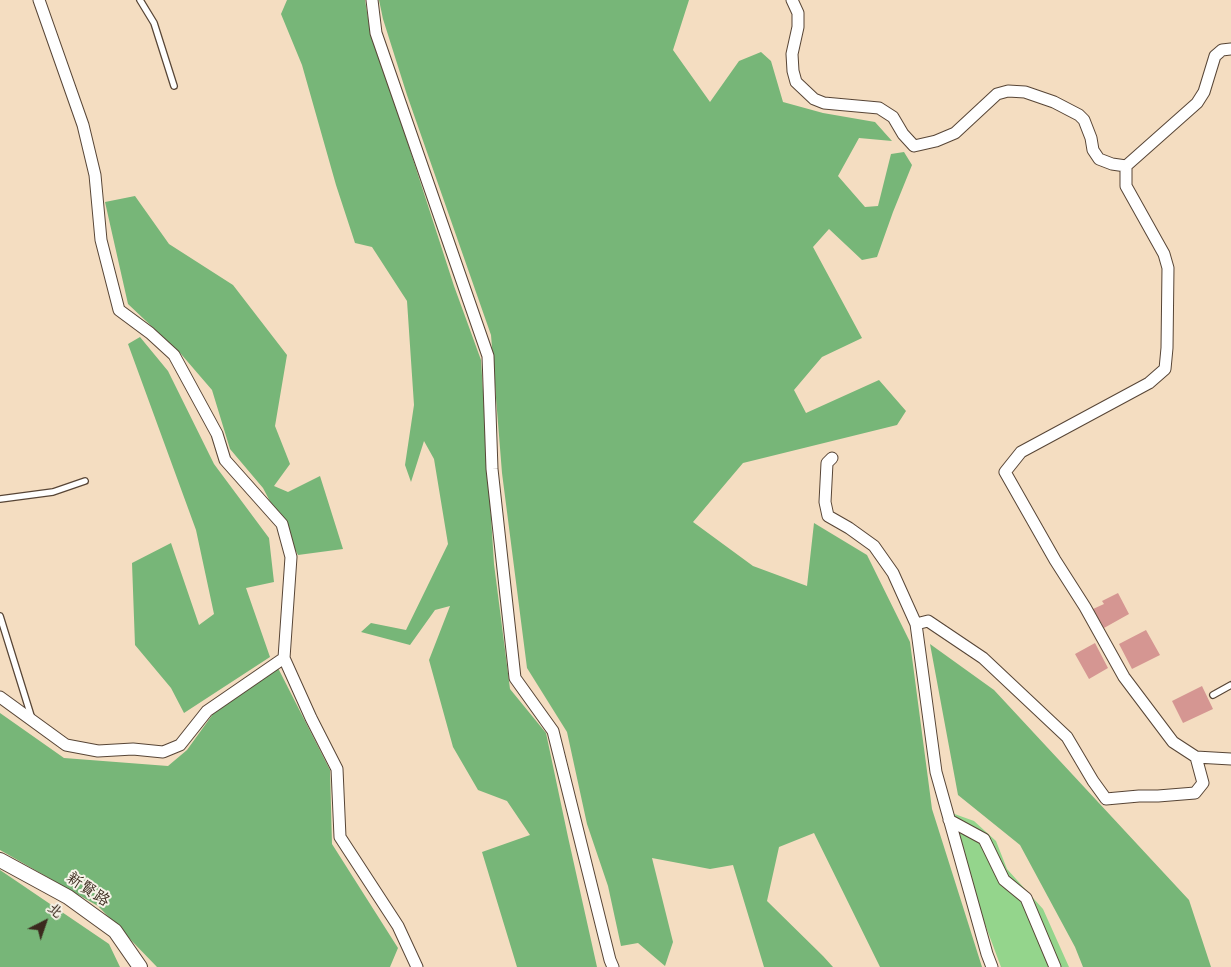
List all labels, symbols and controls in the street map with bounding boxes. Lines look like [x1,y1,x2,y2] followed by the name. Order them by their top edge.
[62,870,112,912] street label: 新賢路
[20,897,70,947] north arrow
[42,898,67,924] text: 北

